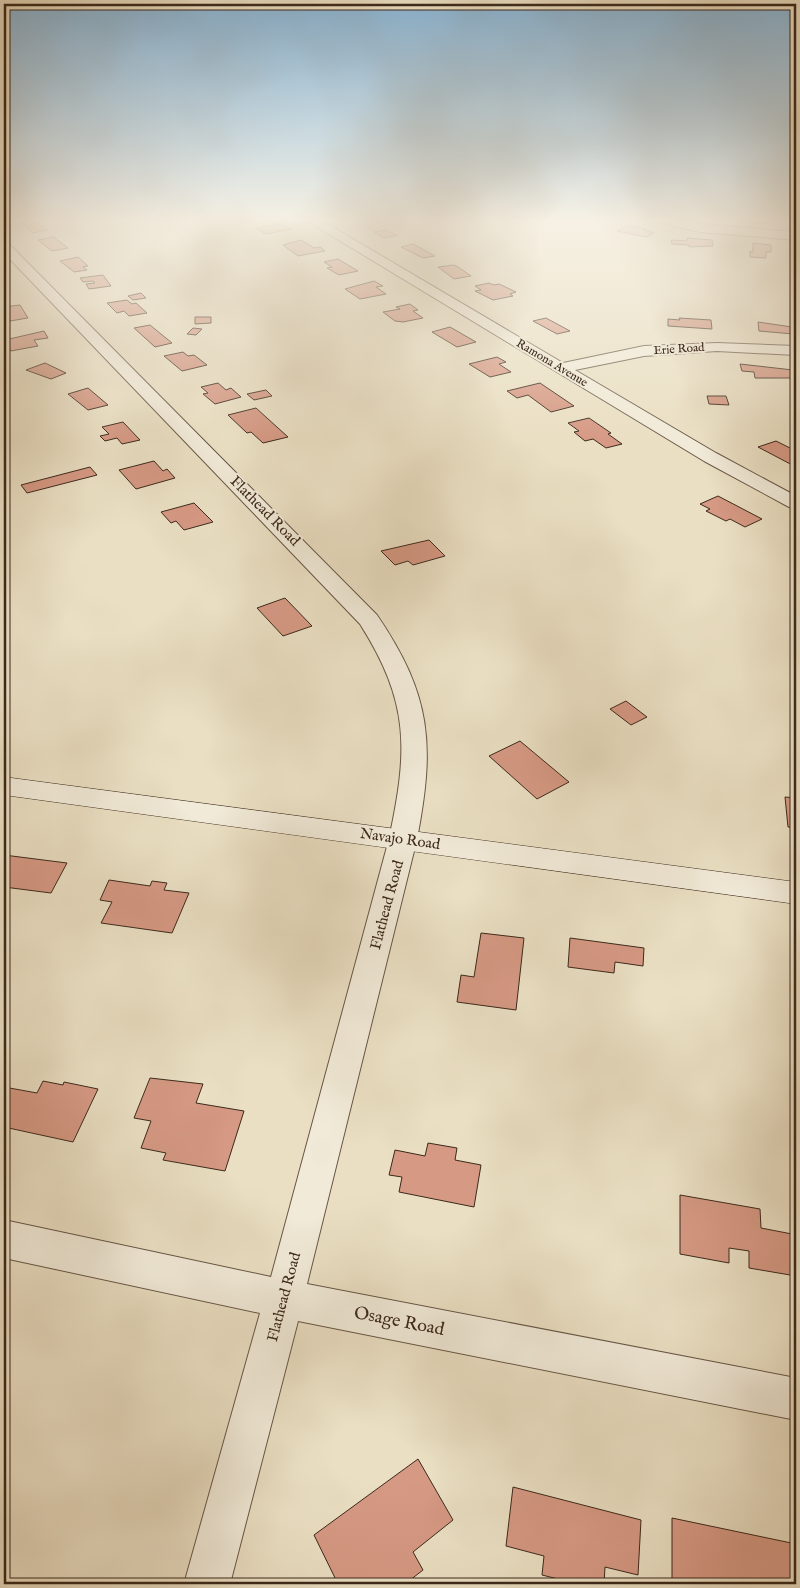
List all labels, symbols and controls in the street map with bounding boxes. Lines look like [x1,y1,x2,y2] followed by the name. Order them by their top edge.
[514,336,591,390] street label: Ramona Avenue
[653,340,706,358] street label: Erie Road
[226,472,305,551] street label: Flathead Road
[359,824,442,854] street label: Navajo Road
[366,857,408,952] street label: Flathead Road
[263,1249,305,1344] street label: Flathead Road
[352,1302,447,1342] street label: Osage Road

